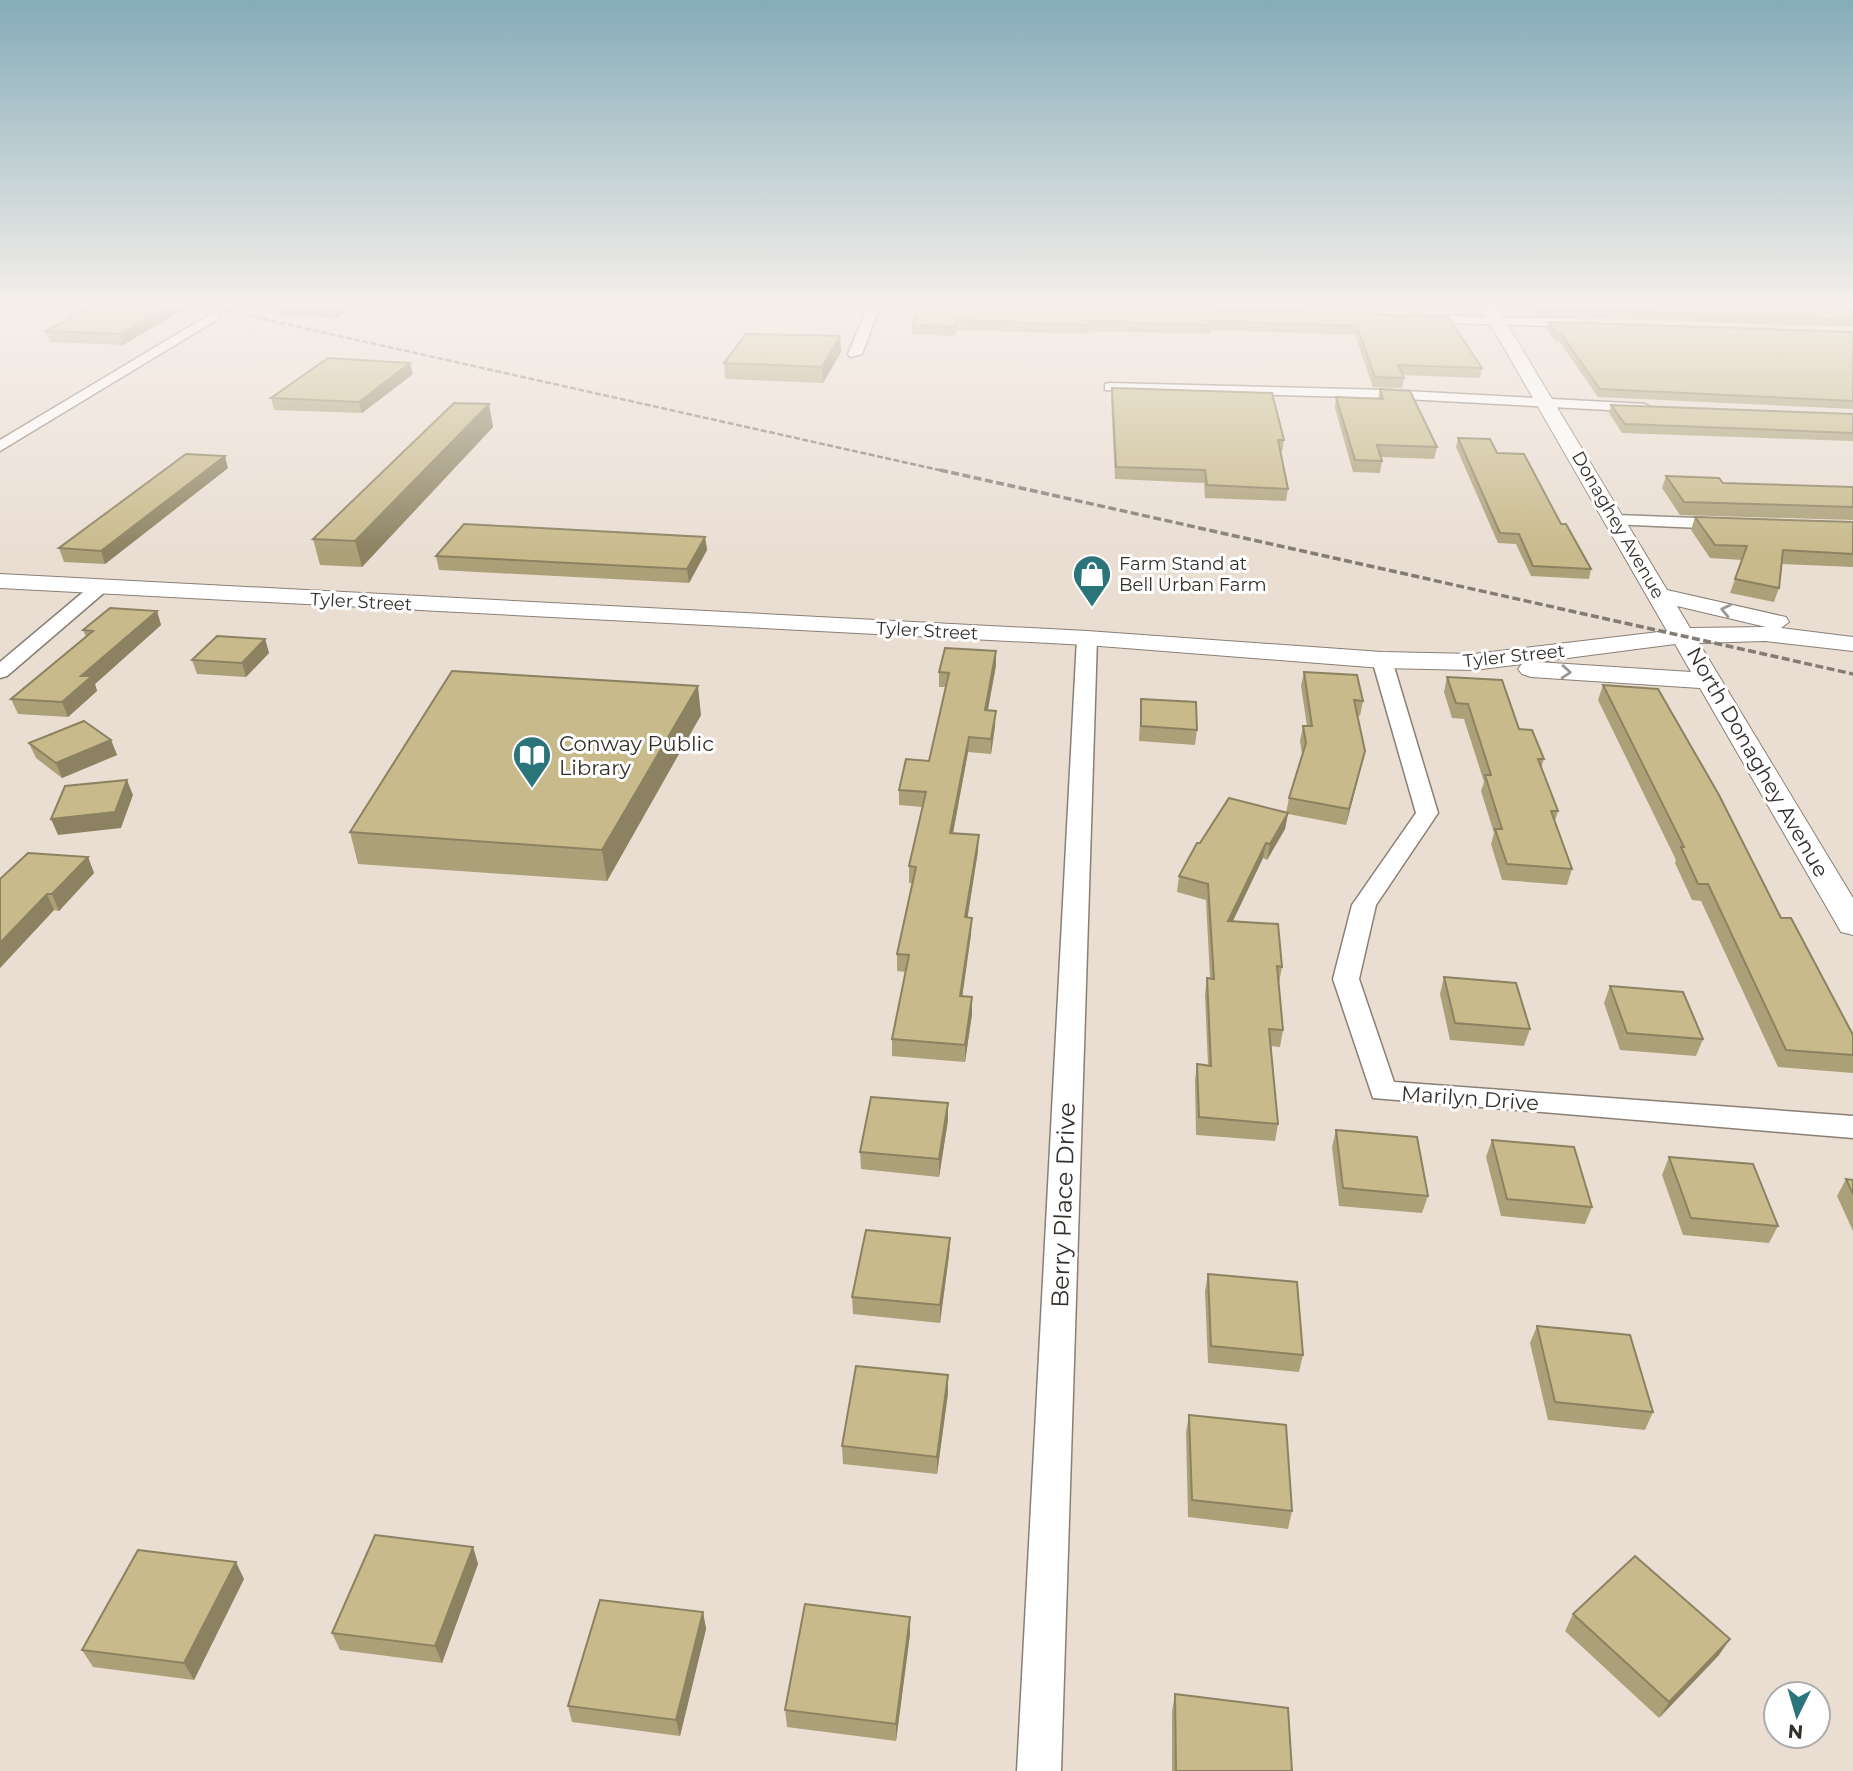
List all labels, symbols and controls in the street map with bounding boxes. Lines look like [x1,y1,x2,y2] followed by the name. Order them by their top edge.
[1567,447,1669,603] street label: Donaghey Avenue
[1071,553,1113,608] shop icon: Farm Stand at Bell Urban Farm
[1119,553,1267,596] place label: Farm Stand at Bell Urban Farm
[309,588,413,616] street label: Tyler Street
[1720,604,1732,618] one-way arrow
[875,617,979,645] street label: Tyler Street
[1462,640,1566,672] street label: Tyler Street
[1682,642,1834,882] street label: North Donaghey Avenue
[1561,664,1572,679] one-way arrow
[559,731,714,780] place label: Conway Public Library
[511,734,553,789] library icon: Conway Public Library
[1400,1081,1540,1115] street label: Marilyn Drive
[1045,1102,1081,1308] street label: Berry Place Drive
[1762,1680,1832,1750] north arrow
[1787,1719,1804,1744] text: N

